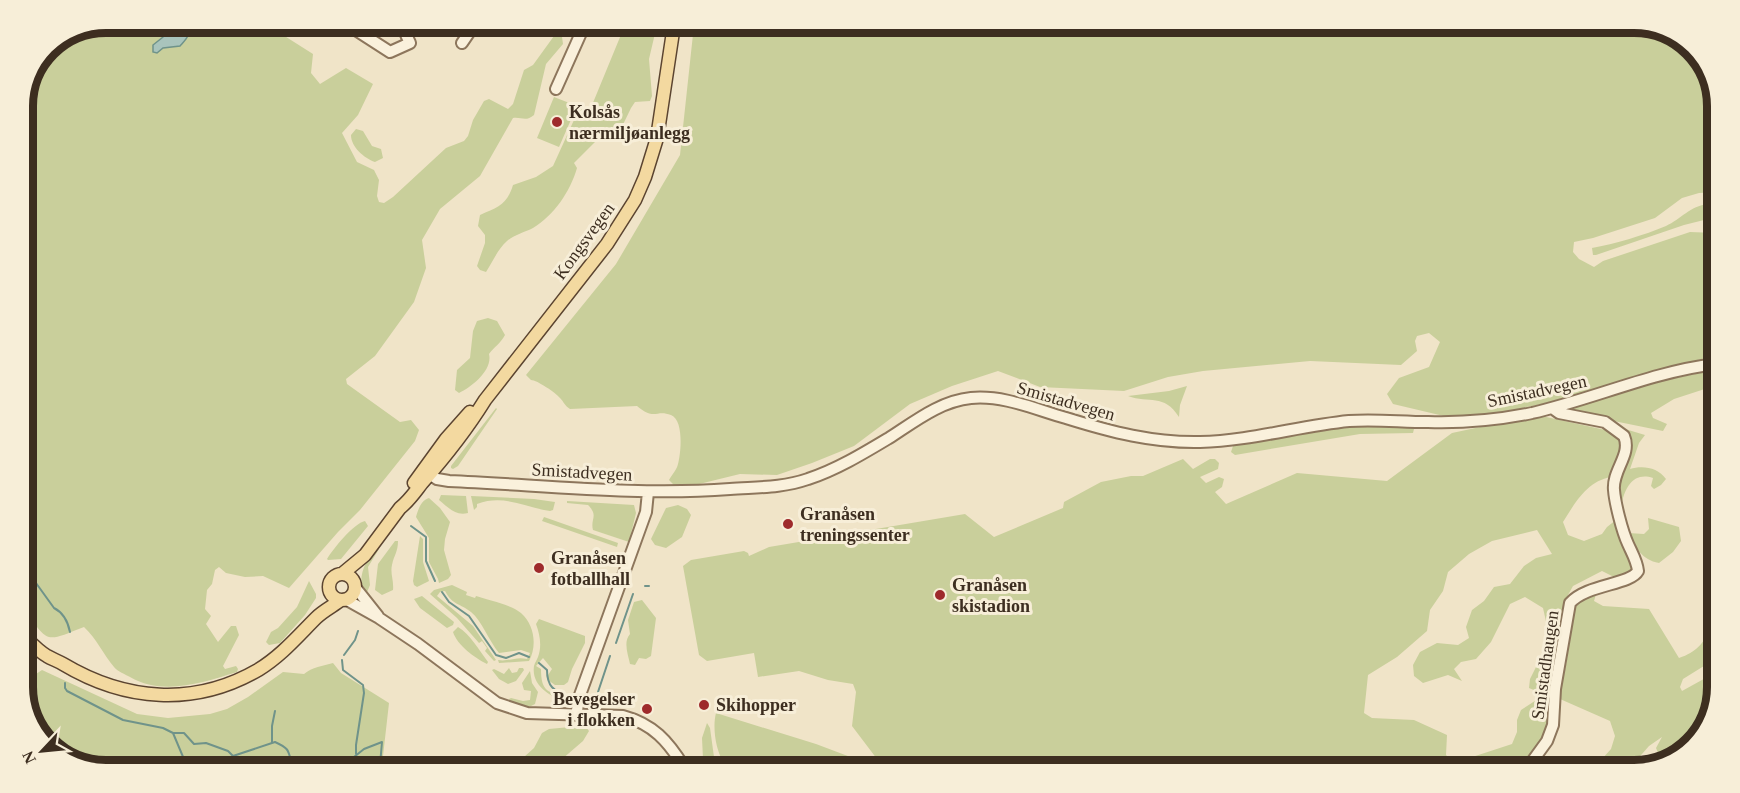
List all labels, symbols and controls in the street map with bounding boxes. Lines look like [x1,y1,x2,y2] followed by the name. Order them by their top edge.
[569,102,690,143] place label: Kolsås nærmiljøanlegg
[550,115,564,129] marker: Kolsås nærmiljøanlegg
[549,199,619,283] street label: Kongsvegen
[1486,371,1588,411] street label: Smistadvegen
[1015,377,1117,425] street label: Smistadvegen
[531,459,633,485] street label: Smistadvegen
[800,504,910,545] place label: Granåsen treningssenter
[781,517,795,531] marker: Granåsen treningssenter
[551,548,630,589] place label: Granåsen fotballhall
[532,561,546,575] marker: Granåsen fotballhall
[952,575,1030,616] place label: Granåsen skistadion
[933,588,947,602] marker: Granåsen skistadion
[1527,609,1563,721] street label: Smistadhaugen
[553,689,635,730] place label: Bevegelser i flokken
[716,695,796,715] place label: Skihopper
[697,698,711,712] marker: Skihopper
[640,702,654,716] marker: Bevegelser i flokken
[12,721,72,781] north arrow
[19,748,39,766] text: N

